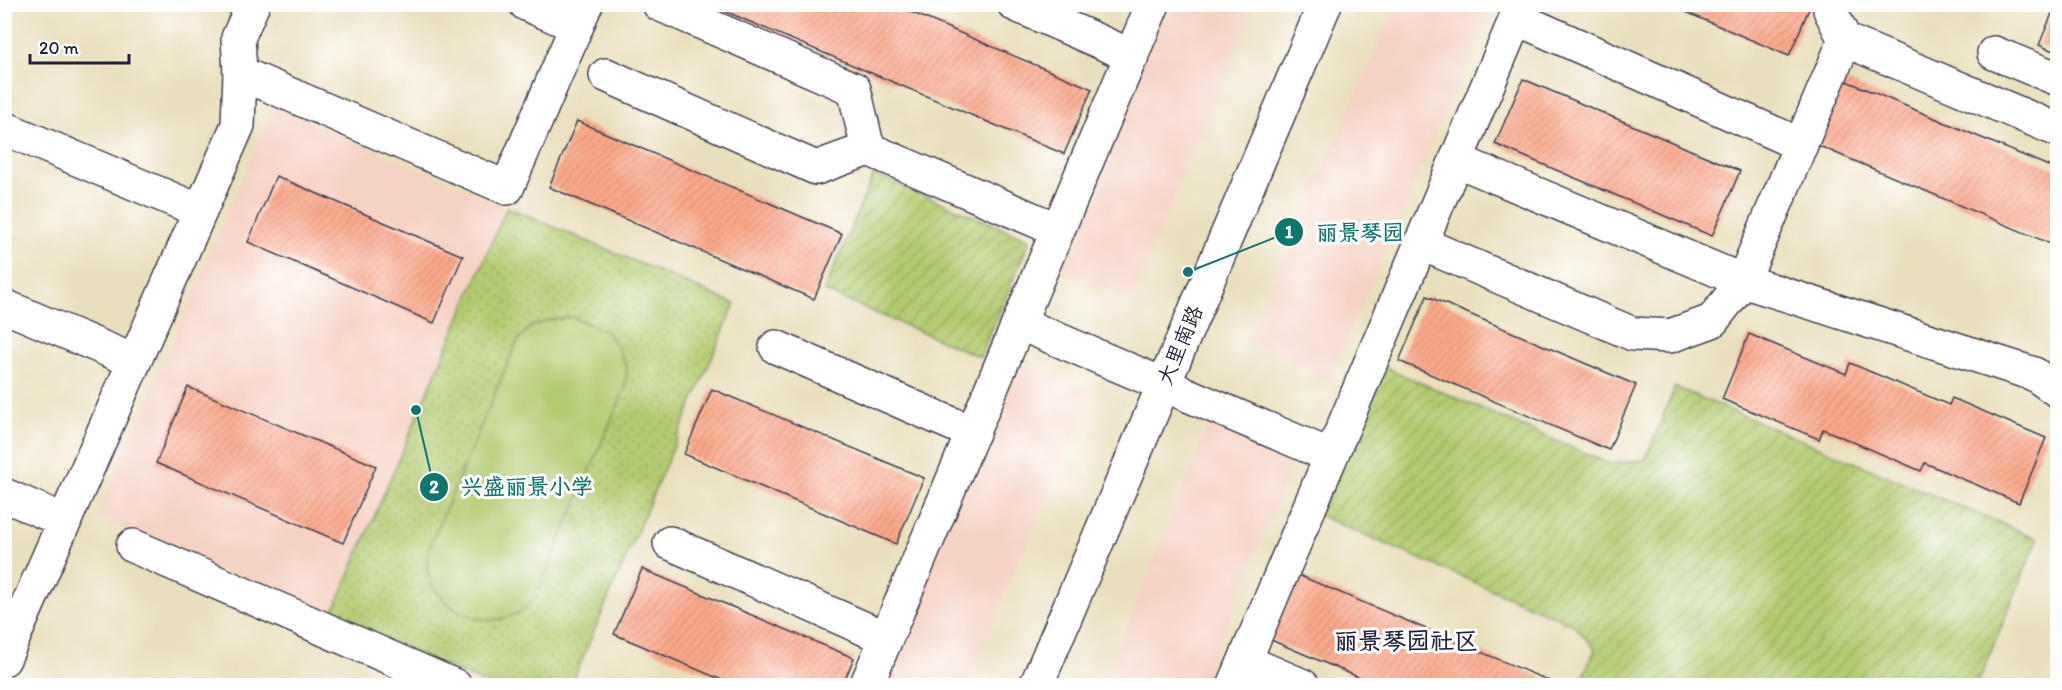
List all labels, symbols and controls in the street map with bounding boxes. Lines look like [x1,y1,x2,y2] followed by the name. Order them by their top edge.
[30,27,129,65] scale bar
[39,37,79,59] text: 20 m
[1274,212,1416,252] callout: 丽景琴园
[1316,219,1404,246] text: 丽景琴园
[1285,221,1294,243] text: 1
[1152,301,1207,388] street label: 大里南路
[419,467,605,507] callout: 兴盛丽景小学
[461,473,593,500] text: 兴盛丽景小学
[429,476,439,498] text: 2
[1334,626,1478,655] district label: 丽景琴园社区

